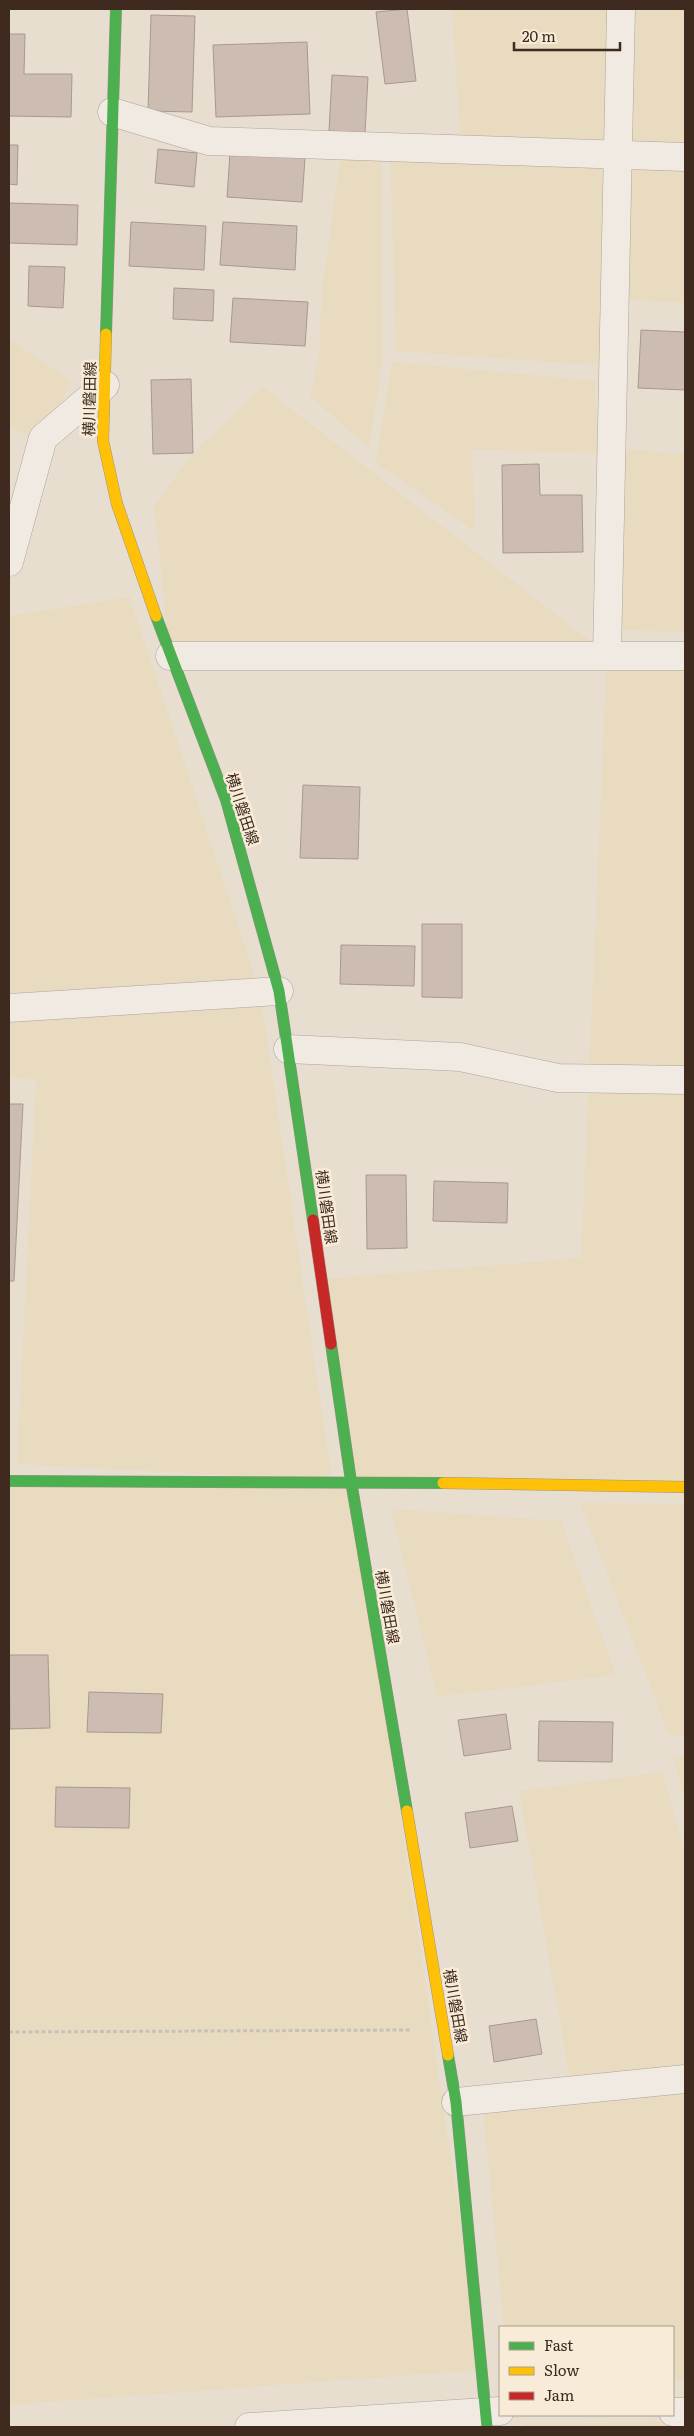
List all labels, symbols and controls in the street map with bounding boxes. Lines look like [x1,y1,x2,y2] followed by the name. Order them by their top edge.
[514,20,620,52] scale bar
[522,24,556,47] text: 20 m
[76,361,101,437] street label: 横川磐田線
[221,769,266,848] street label: 横川磐田線
[311,1168,344,1246] street label: 横川磐田線
[371,1568,406,1646] street label: 横川磐田線
[439,1967,474,2045] street label: 横川磐田線
[499,2326,674,2416] legend
[544,2333,573,2356] text: Fast
[544,2358,579,2381] text: Slow
[544,2383,575,2406] text: Jam

